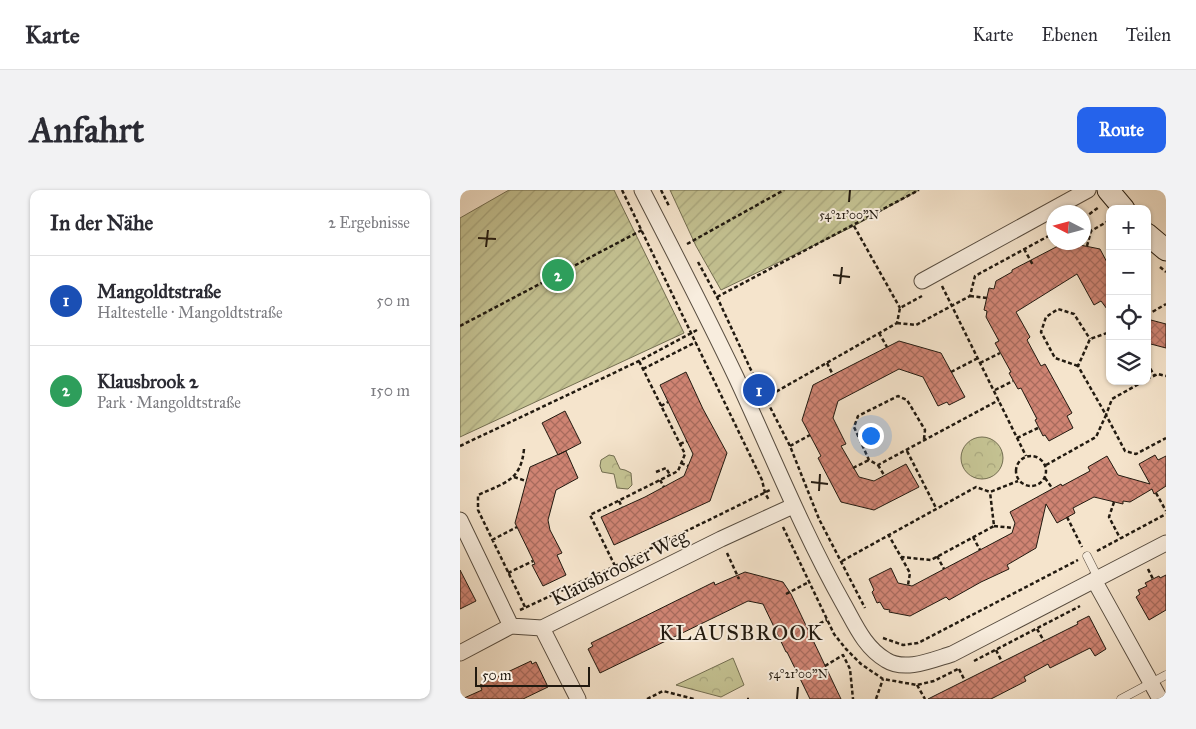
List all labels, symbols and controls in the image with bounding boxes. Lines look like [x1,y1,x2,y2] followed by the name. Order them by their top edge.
[25,20,80,50] text: Karte
[973,24,1014,46] text: Karte
[1042,24,1098,46] text: Ebenen
[1126,24,1171,46] text: Teilen
[1077,107,1166,153] button: Route
[30,109,144,152] text: Anfahrt
[1046,205,1091,250] north arrow
[1106,205,1151,385] map controls
[1106,205,1151,250] button: +
[819,208,879,222] text: 54°21'00"N
[50,210,153,236] text: In der Nähe
[328,213,410,232] text: 2 Ergebnisse
[1106,250,1151,295] button: −
[542,256,574,294] pin: 2
[97,280,221,303] text: Mangoldtstraße
[63,291,69,310] text: 1
[376,291,410,310] text: 50 m
[1106,295,1151,340] button: locate
[97,303,283,322] text: Haltestelle · Mangoldtstraße
[1106,340,1151,385] button: layers
[97,370,199,393] text: Klausbrook 2
[743,371,775,409] pin: 1
[62,381,70,400] text: 2
[370,381,410,400] text: 150 m
[97,393,241,412] text: Park · Mangoldtstraße
[858,423,884,449] your location
[547,523,692,611] street label: Klausbrooker Weg
[659,619,824,646] district label: KLAUSBROOK
[475,664,590,687] scale bar
[482,667,511,684] text: 50 m
[768,667,828,681] text: 54°21'00"N

